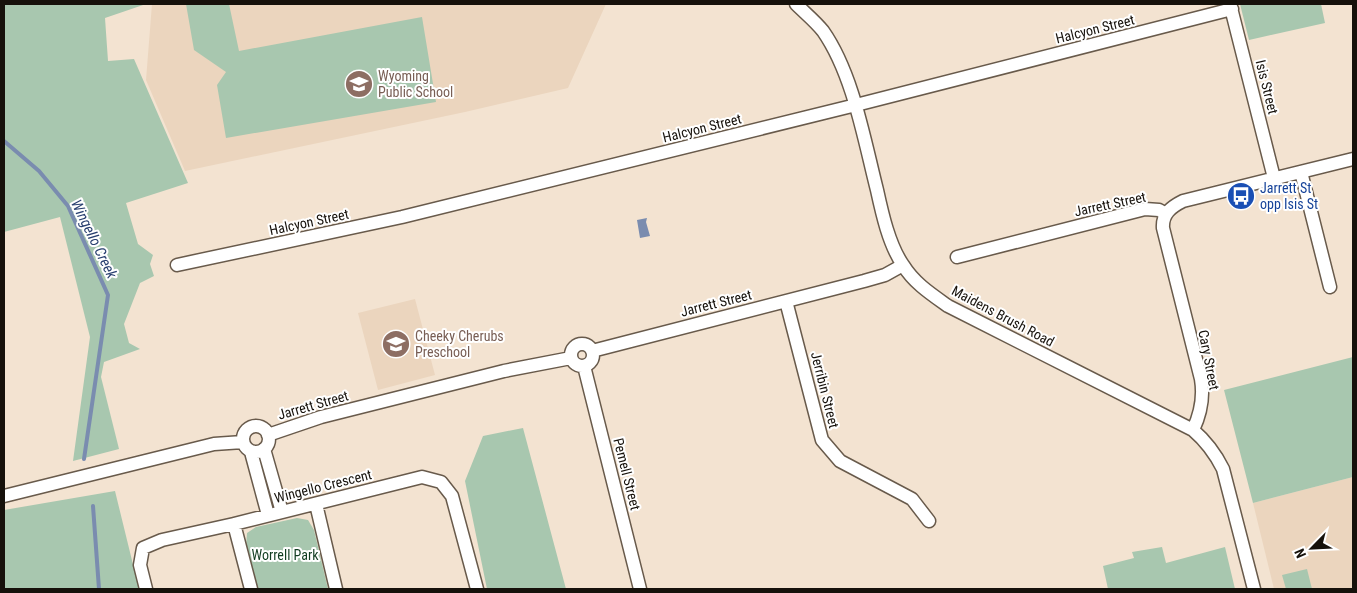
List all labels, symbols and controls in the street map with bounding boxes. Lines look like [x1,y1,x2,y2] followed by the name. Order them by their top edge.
[1054,11,1136,47] street label: Halcyon Street
[1253,58,1281,116] street label: Isis Street
[378,68,453,100] place label: Wyoming Public School
[344,69,374,99] school or university icon: Wyoming Public School
[661,110,743,146] street label: Halcyon Street
[1260,180,1318,212] place label: Jarrett St opp Isis St
[1226,181,1256,211] bus stop icon: Jarrett St opp Isis St
[1073,189,1147,219] street label: Jarrett Street
[67,197,121,282] water label: Wingello Creek
[268,206,350,238] street label: Halcyon Street
[949,282,1057,350] street label: Maidens Brush Road
[679,286,753,320] street label: Jarrett Street
[415,328,504,360] place label: Cheeky Cherubs Preschool
[381,329,411,359] school or university icon: Cheeky Cherubs Preschool
[1195,329,1223,391] street label: Cary Street
[808,350,842,430] street label: Jerribin Street
[276,387,350,423] street label: Jarrett Street
[610,436,644,512] street label: Pemell Street
[273,466,373,506] street label: Wingello Crescent
[1287,523,1337,573] north arrow
[1291,546,1309,560] text: N
[251,547,319,563] park label: Worrell Park

